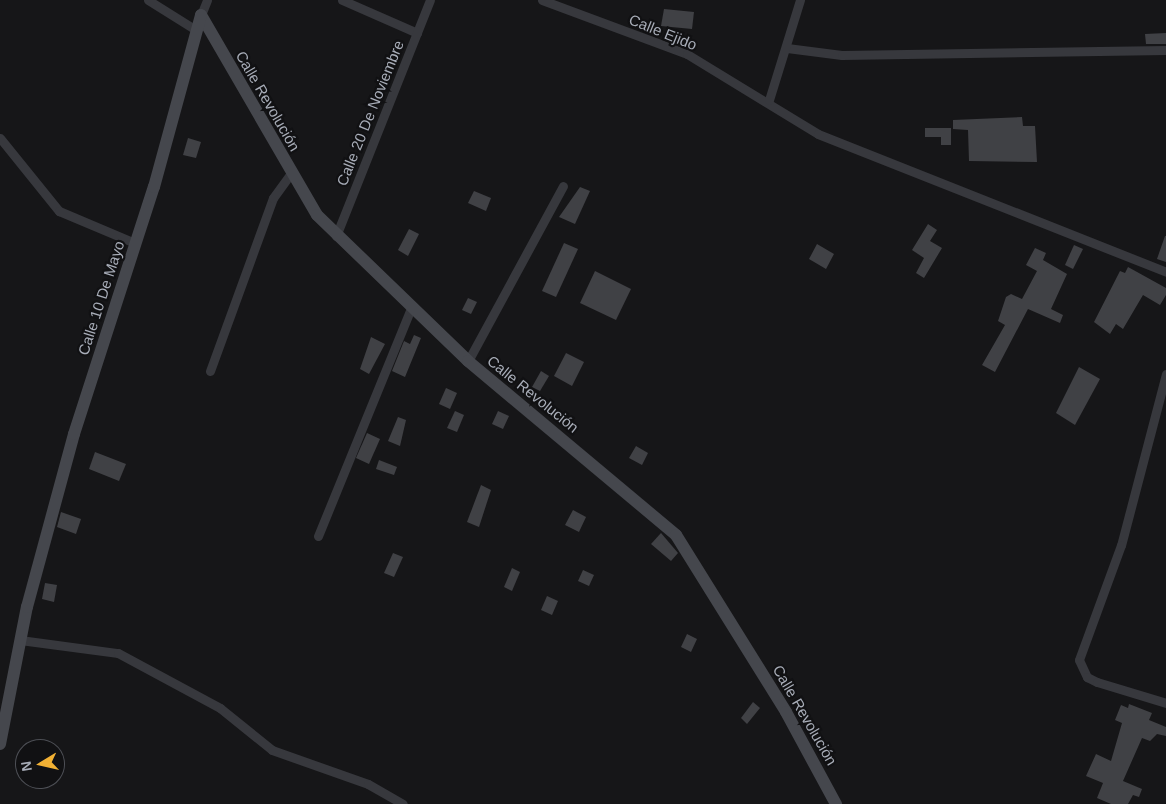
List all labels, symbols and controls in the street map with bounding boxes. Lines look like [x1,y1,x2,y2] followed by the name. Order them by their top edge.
[626,10,700,54] street label: Calle Ejido
[333,38,407,188] street label: Calle 20 De Noviembre
[232,48,304,154] street label: Calle Revolución
[74,239,128,357] street label: Calle 10 De Mayo
[484,352,582,436] street label: Calle Revolución
[769,662,841,768] street label: Calle Revolución
[15,739,65,789] north arrow
[17,760,35,772] text: N

